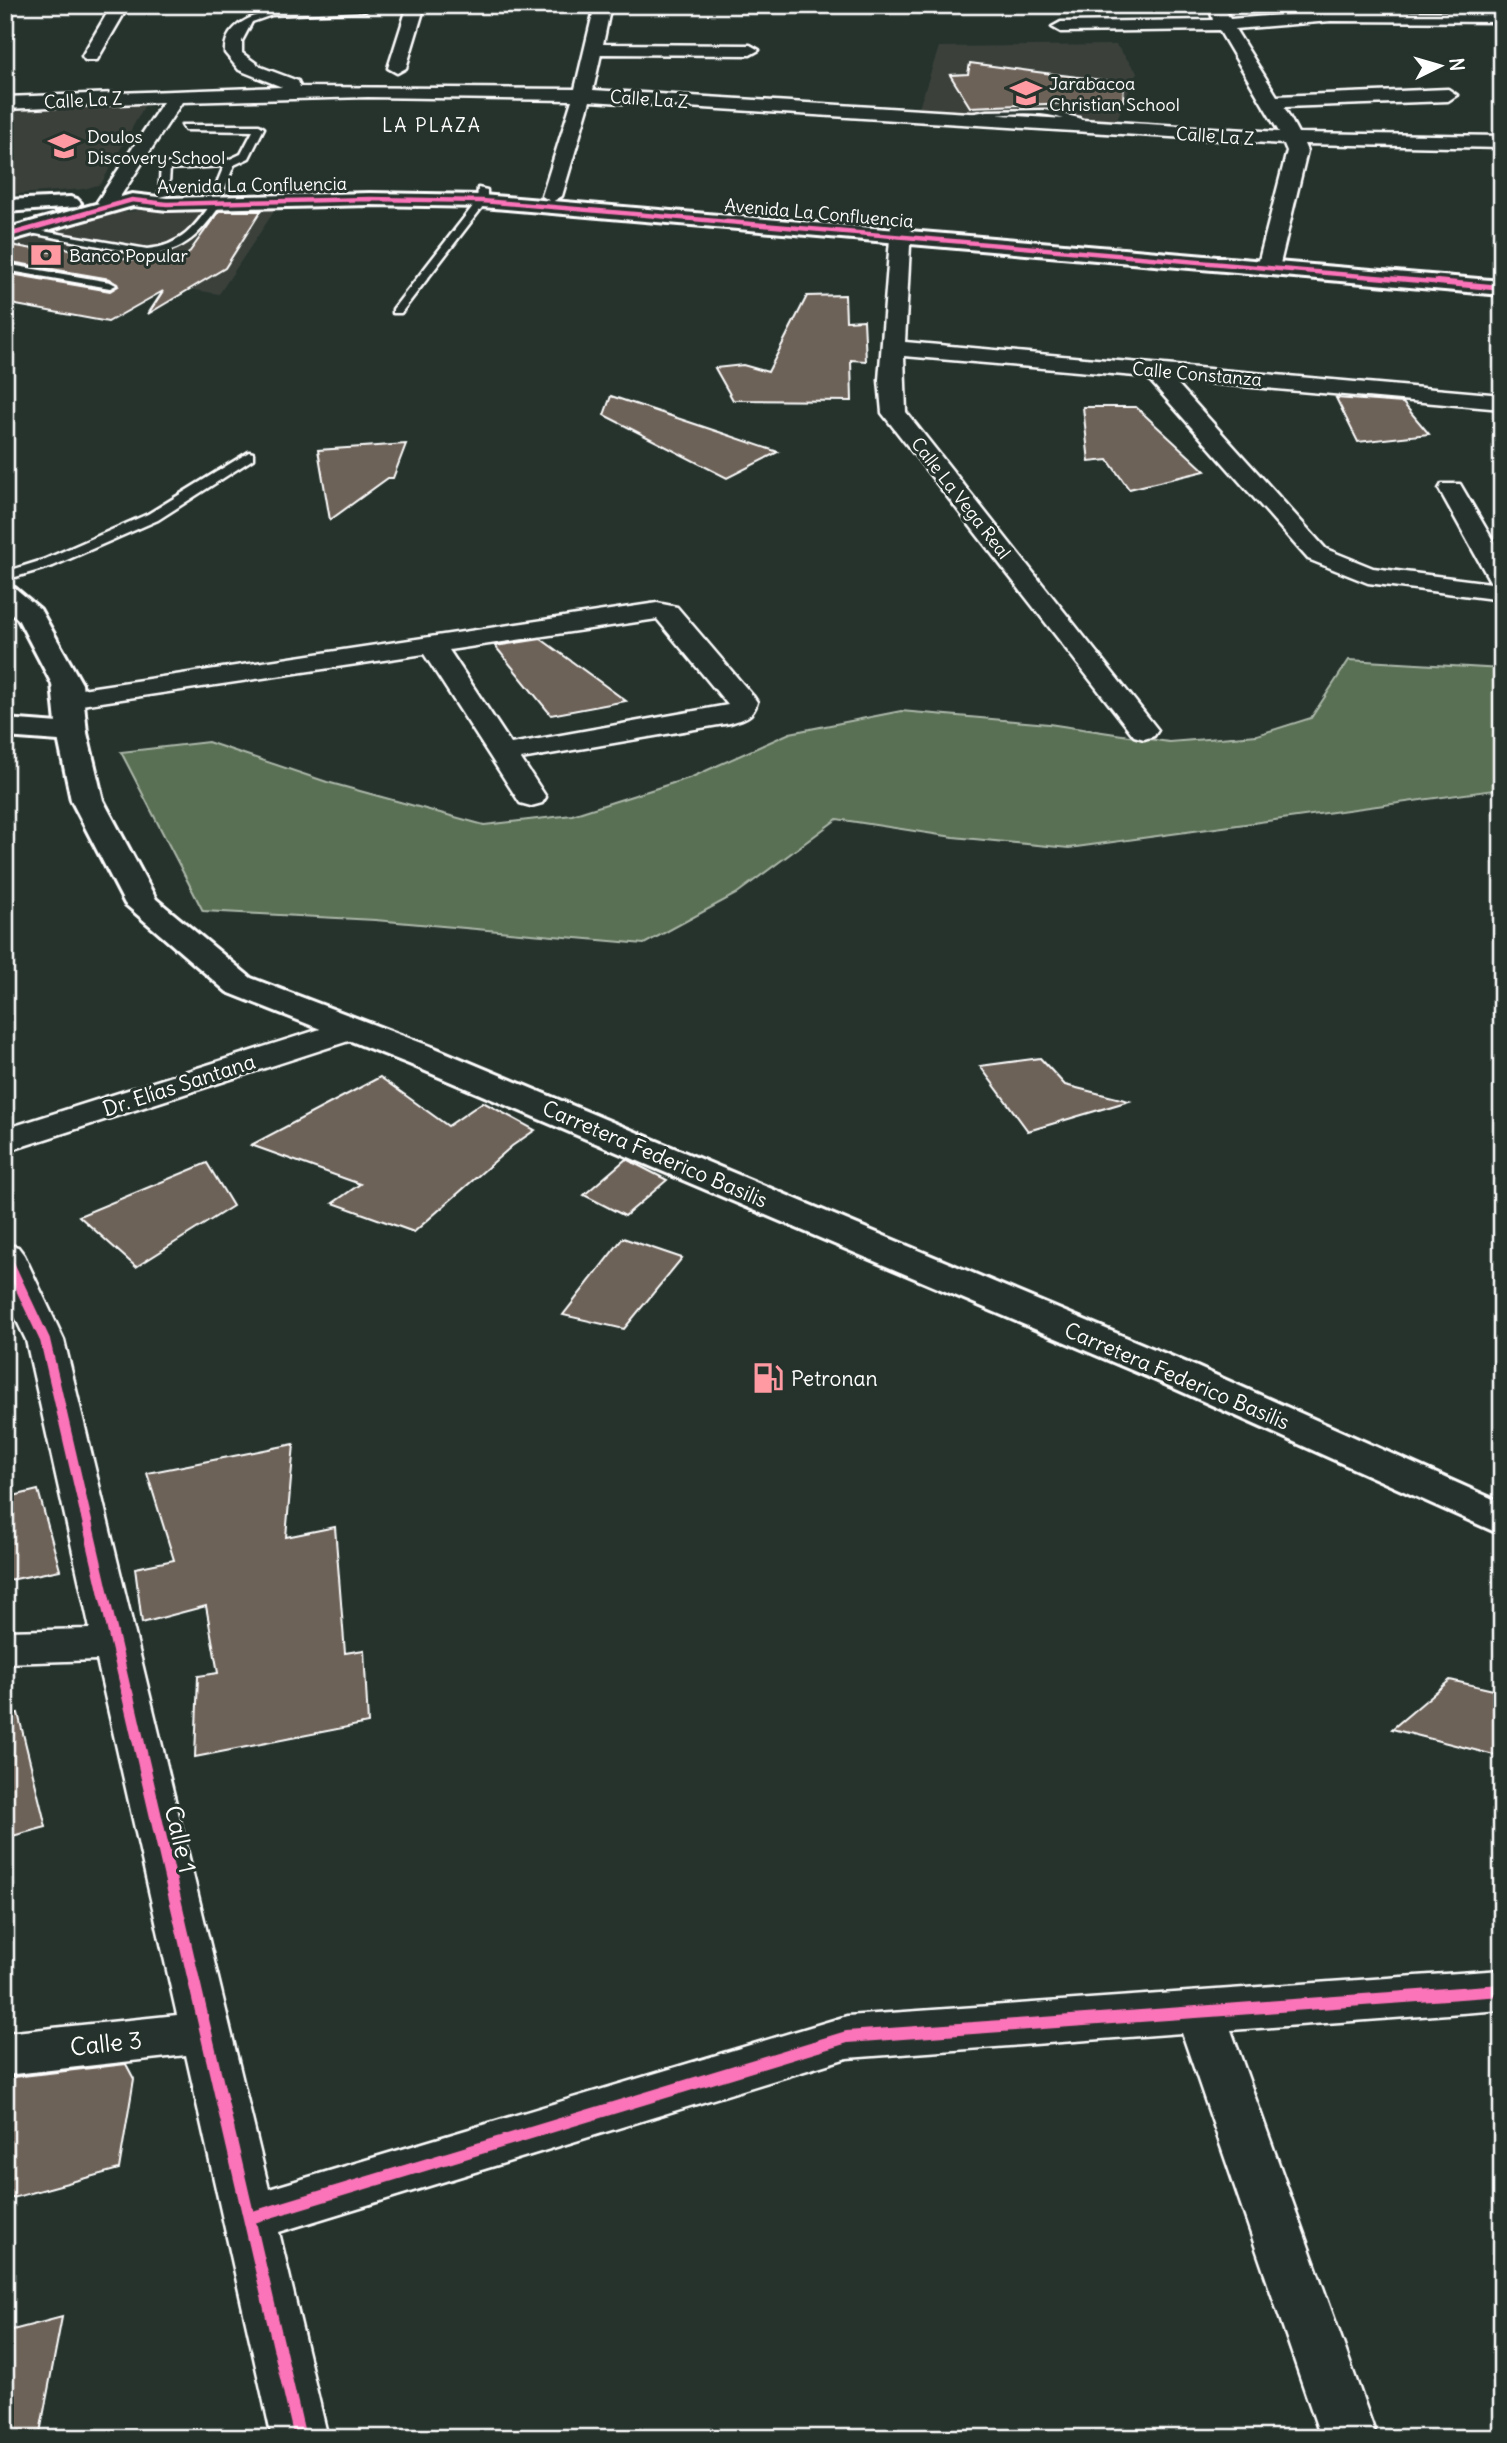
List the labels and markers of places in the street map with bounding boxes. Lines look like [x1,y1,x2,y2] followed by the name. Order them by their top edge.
[1049,72,1180,116] place label: Jarabacoa Christian School
[1009,76,1043,110] school or university icon: Jarabacoa Christian School
[87,125,225,169] place label: Doulos Discovery School
[47,129,81,163] school or university icon: Doulos Discovery School
[29,238,63,272] bank icon: Banco Popular
[69,244,189,267] place label: Banco Popular
[751,1361,785,1395] fuel station icon: Petronan
[791,1365,878,1392] place label: Petronan

